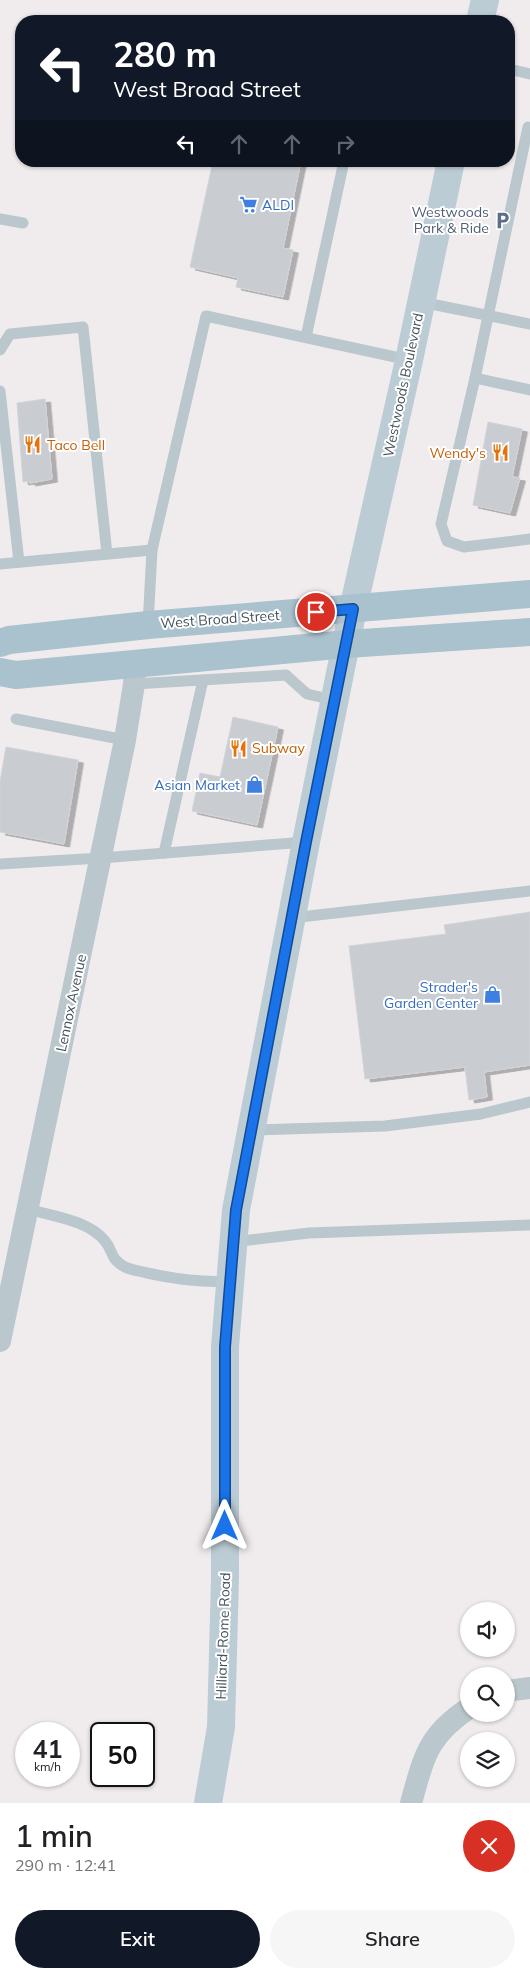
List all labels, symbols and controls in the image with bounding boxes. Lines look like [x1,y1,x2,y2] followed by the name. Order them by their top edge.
[113,32,217,76] text: 280 m
[30,35,95,100] icon: left
[113,75,301,103] text: West Broad Street
[172,130,200,158] icon: left
[225,130,253,158] icon: ahead
[278,130,306,158] icon: ahead
[331,130,359,158] icon: right
[238,195,258,215] supermarket icon: ALDI
[262,196,294,214] place label: ALDI
[411,203,489,237] place label: Westwoods Park & Ride
[493,210,513,230] parking icon: Westwoods Park & Ride
[379,311,427,459] street label: Westwoods Boulevard
[23,435,43,455] restaurant icon: Taco Bell
[47,436,105,454] place label: Taco Bell
[490,443,510,463] restaurant icon: Wendy's
[430,444,486,462] place label: Wendy's
[295,591,337,633] pin
[302,598,330,626] icon: arrive
[160,606,280,632] street label: West Broad Street
[228,738,248,758] restaurant icon: Subway
[252,739,305,757] place label: Subway
[244,775,264,795] shop icon: Asian Market
[154,776,240,794] place label: Asian Market
[52,953,90,1053] street label: Lennox Avenue
[384,978,479,1012] place label: Strader's Garden Center
[482,985,502,1005] shop icon: Strader's Garden Center
[198,1499,250,1551] position arrow
[212,1572,234,1700] street label: Hilliard-Rome Road
[460,1602,515,1787] map controls
[460,1602,515,1657] button: sound
[460,1667,515,1722] button: search
[90,1722,155,1787] speed limit sign: 50
[460,1732,515,1787] button: layers
[32,1733,63,1764] text: 41
[34,1759,61,1774] text: km/h
[15,1817,93,1855] text: 1 min
[463,1820,515,1872] button: close
[15,1855,116,1875] text: 290 m · 12:41
[15,1910,260,1968] button: Exit
[270,1910,515,1968] button: Share

